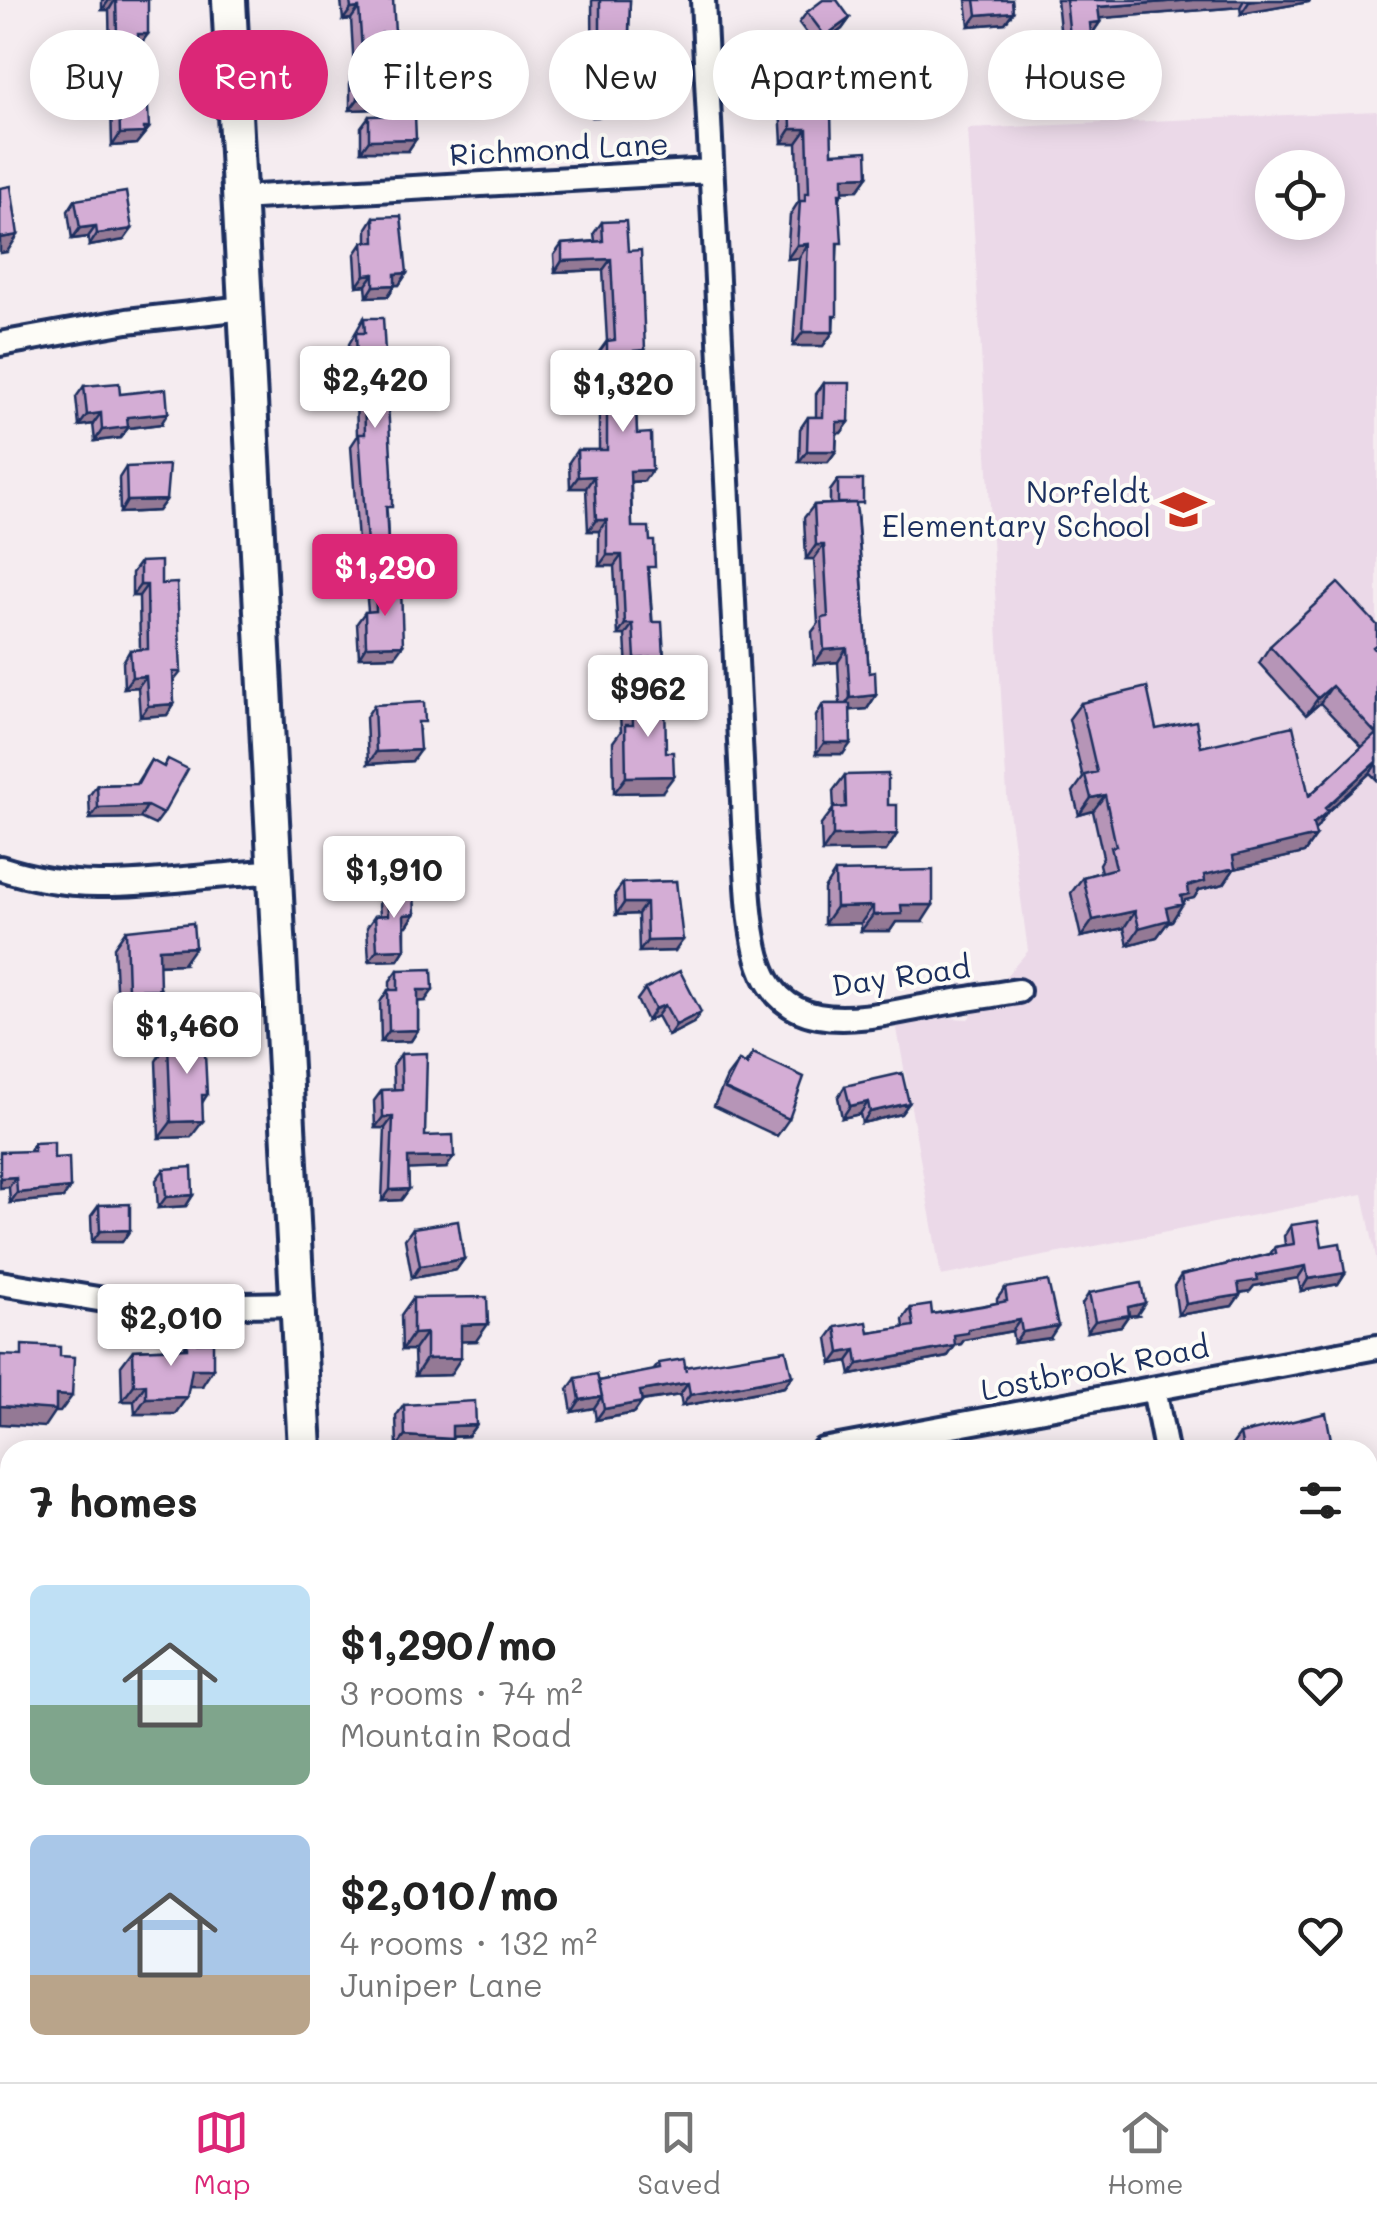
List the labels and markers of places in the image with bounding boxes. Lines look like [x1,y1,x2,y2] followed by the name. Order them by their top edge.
[294,346,456,431] pin: $2,420
[542,350,704,435] pin: $1,320
[882,471,1151,545] place label: Norfeldt Elementary School
[1160,486,1208,534] school or university icon: Norfeldt Elementary School
[304,534,466,619] pin: $1,290
[589,655,707,740] pin: $962
[313,836,475,921] pin: $1,910
[106,992,268,1077] pin: $1,460
[90,1284,252,1369] pin: $2,010

